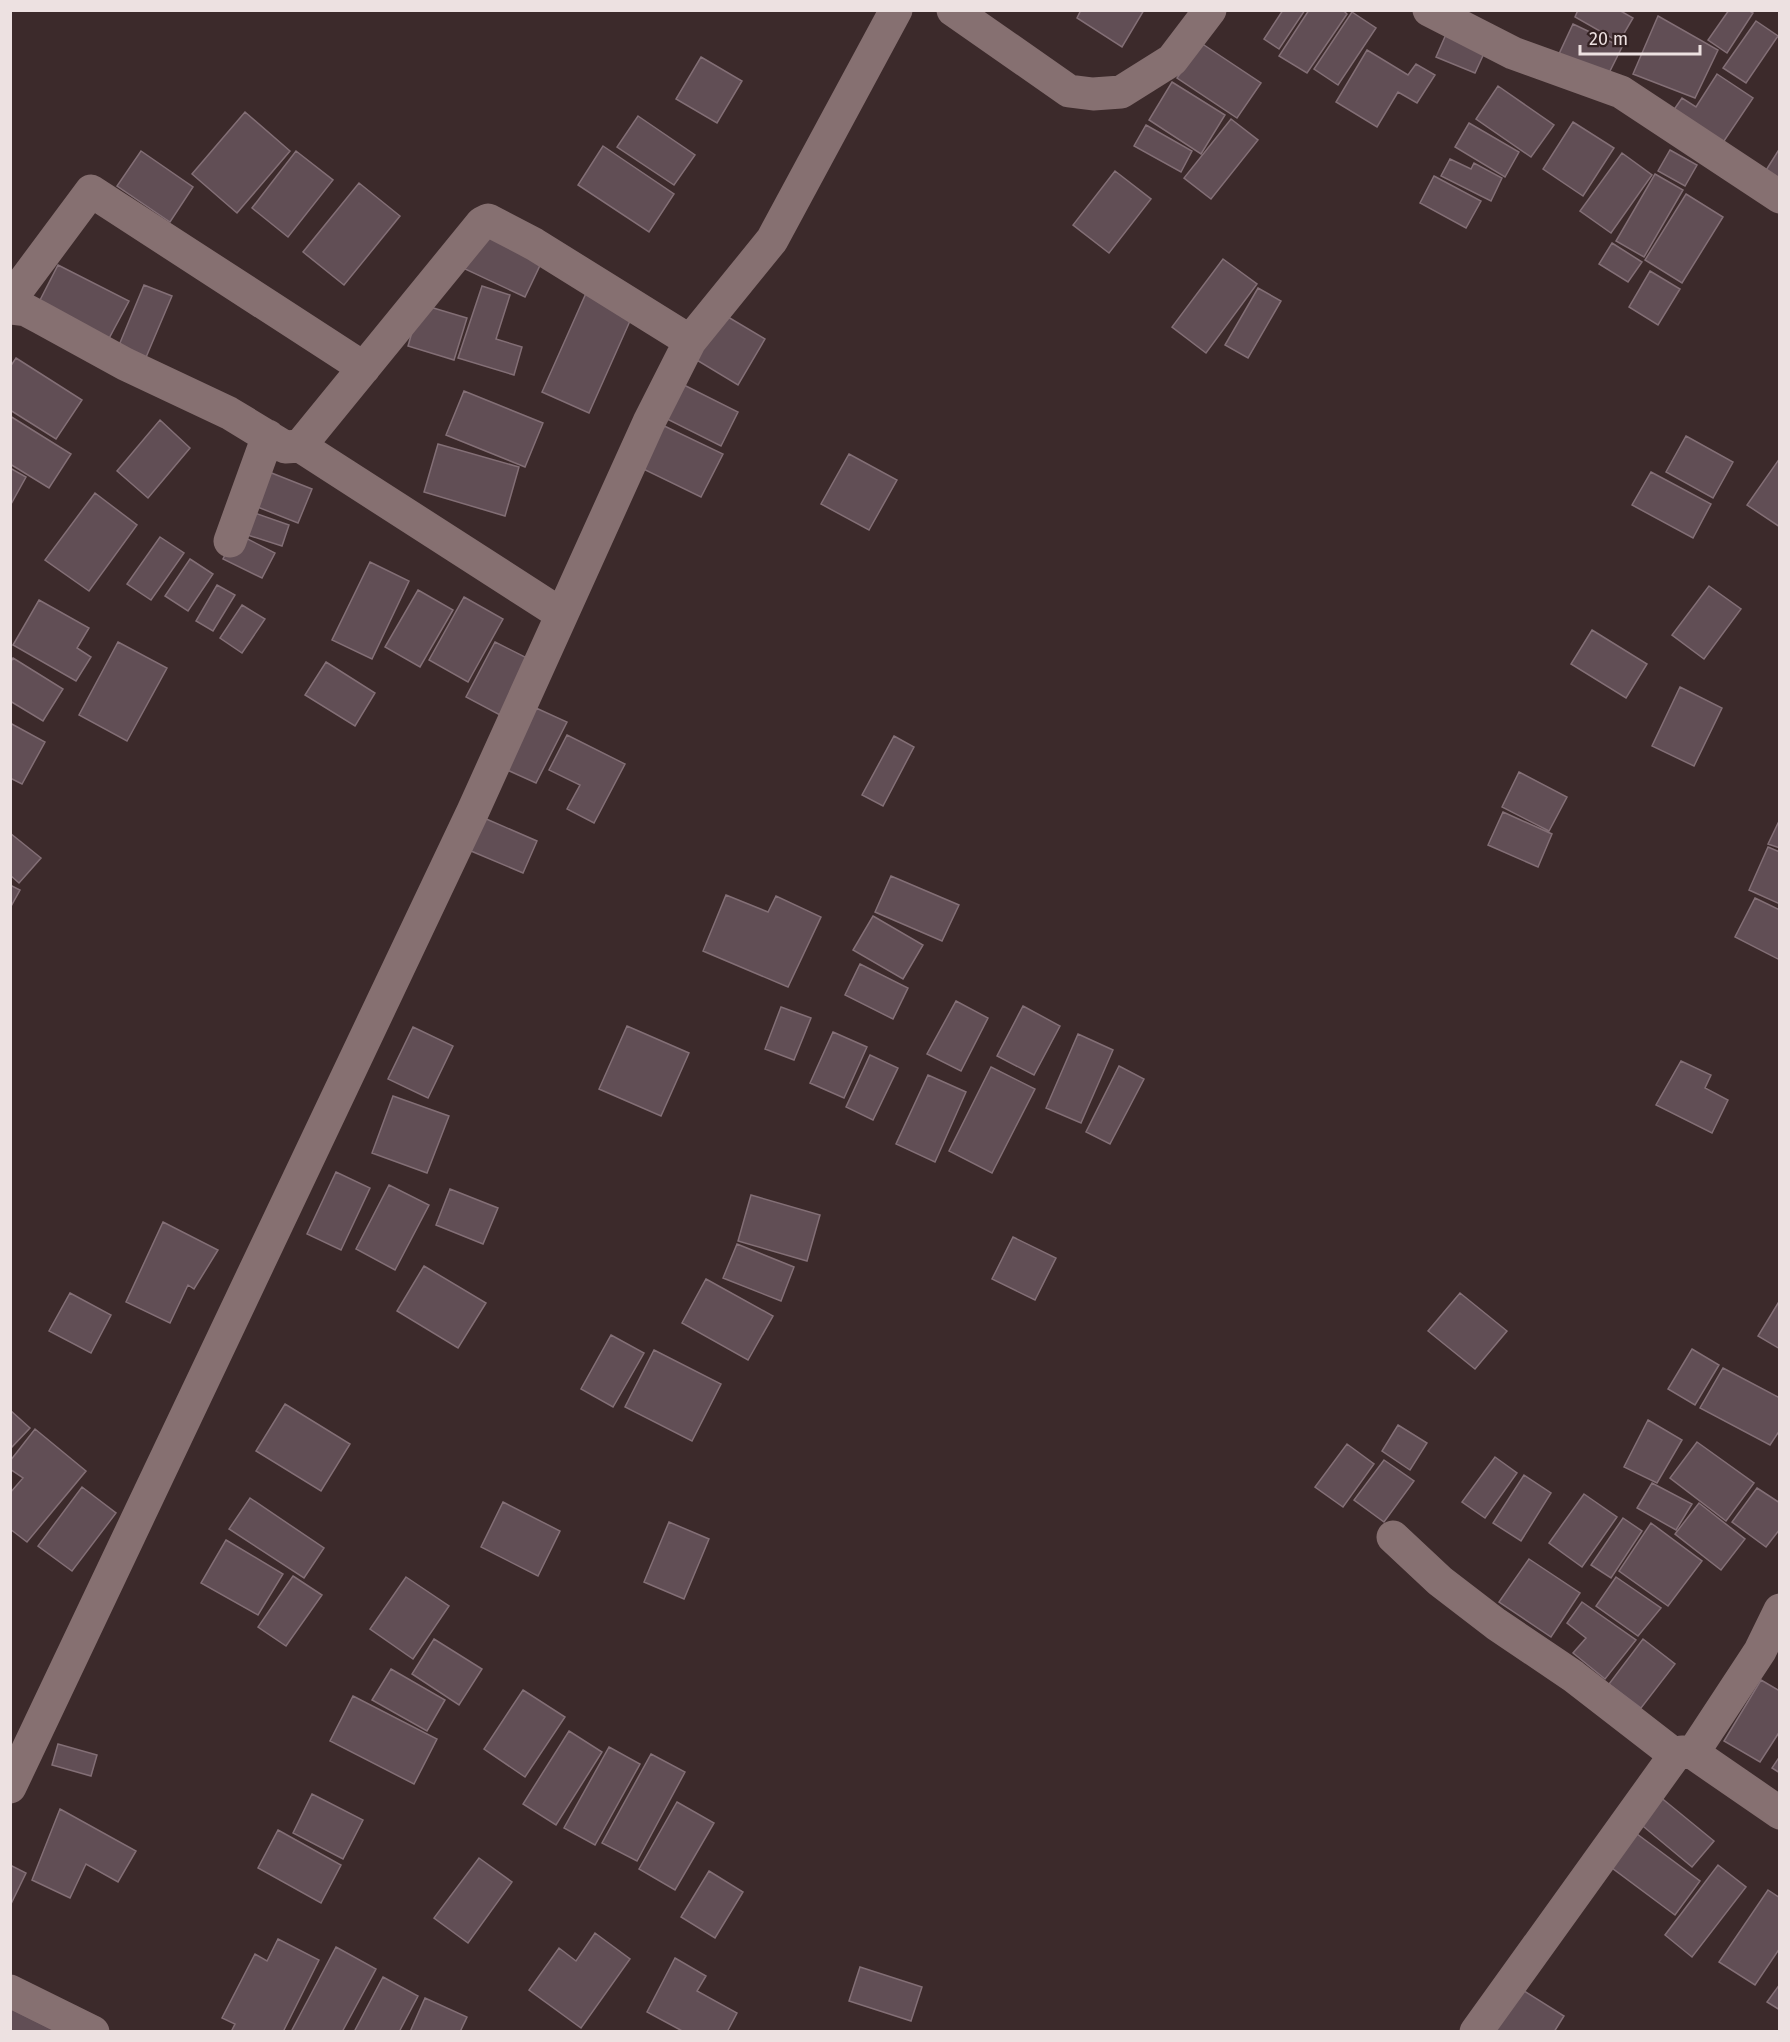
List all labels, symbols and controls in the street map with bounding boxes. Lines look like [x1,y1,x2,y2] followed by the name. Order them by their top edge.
[1580,18,1700,56] scale bar
[1589,28,1628,50] text: 20 m

